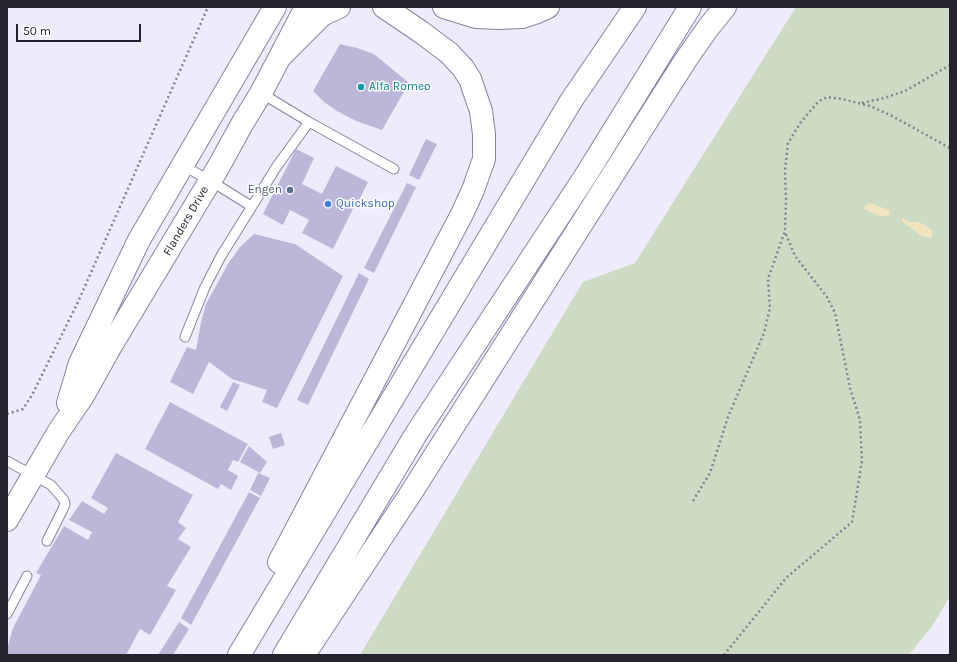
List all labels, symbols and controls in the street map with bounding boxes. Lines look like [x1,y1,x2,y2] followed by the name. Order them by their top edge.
[18,16,143,42] scale bar
[23,24,51,38] text: 50 m
[369,80,431,94] place label: Alfa Romeo
[356,82,366,92] marker: Alfa Romeo
[248,183,282,197] place label: Engen
[160,184,212,258] street label: Flanders Drive
[285,185,295,195] marker: Engen
[336,197,395,211] place label: Quickshop
[323,199,333,209] marker: Quickshop

